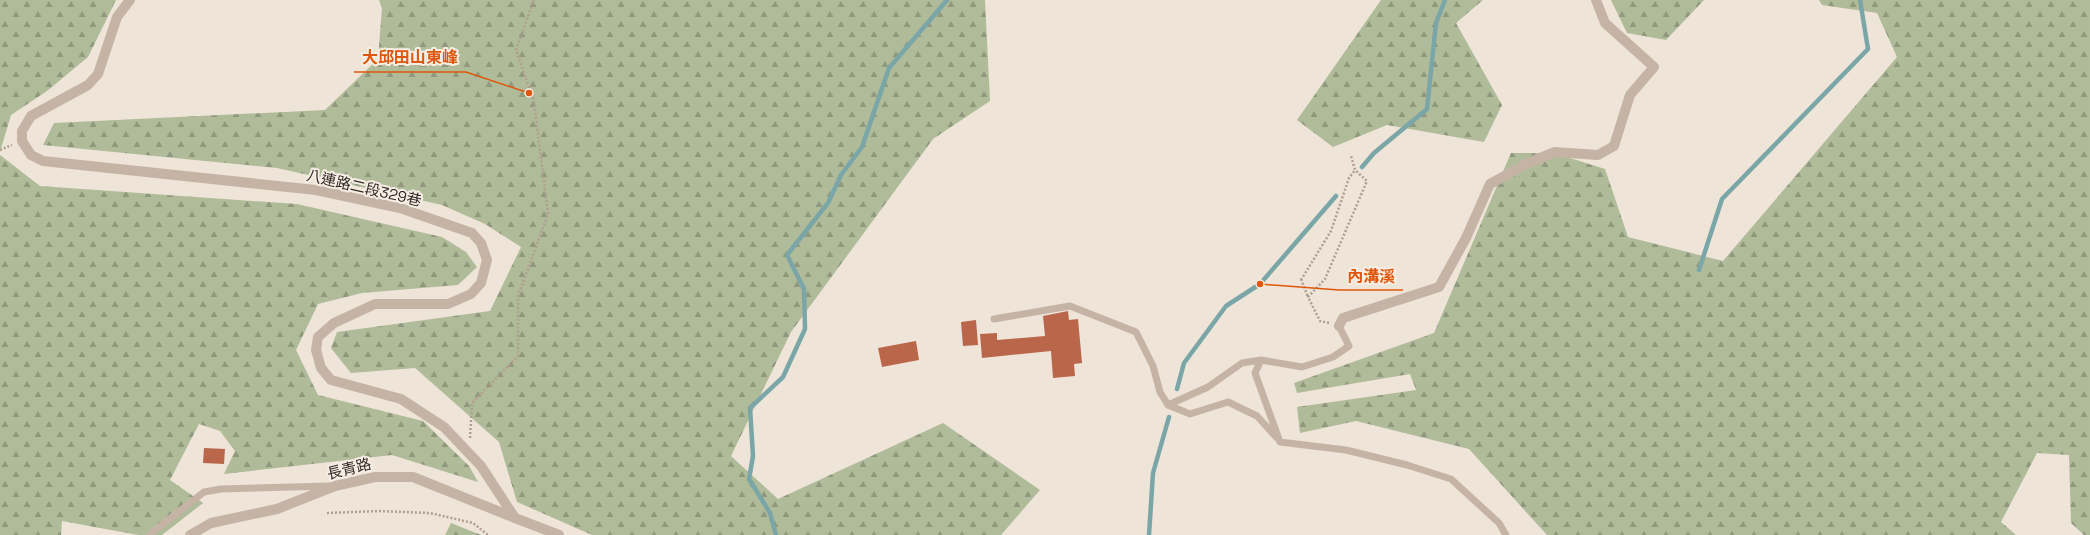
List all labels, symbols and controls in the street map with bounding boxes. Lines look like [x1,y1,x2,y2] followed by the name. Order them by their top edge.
[354,44,466,72] callout: 大邱田山東峰
[362,47,458,68] text: 大邱田山東峰
[305,165,423,210] street label: 八連路二段329巷
[1339,262,1403,290] callout: 內溝溪
[1347,266,1395,287] text: 內溝溪
[325,454,373,483] street label: 長青路

